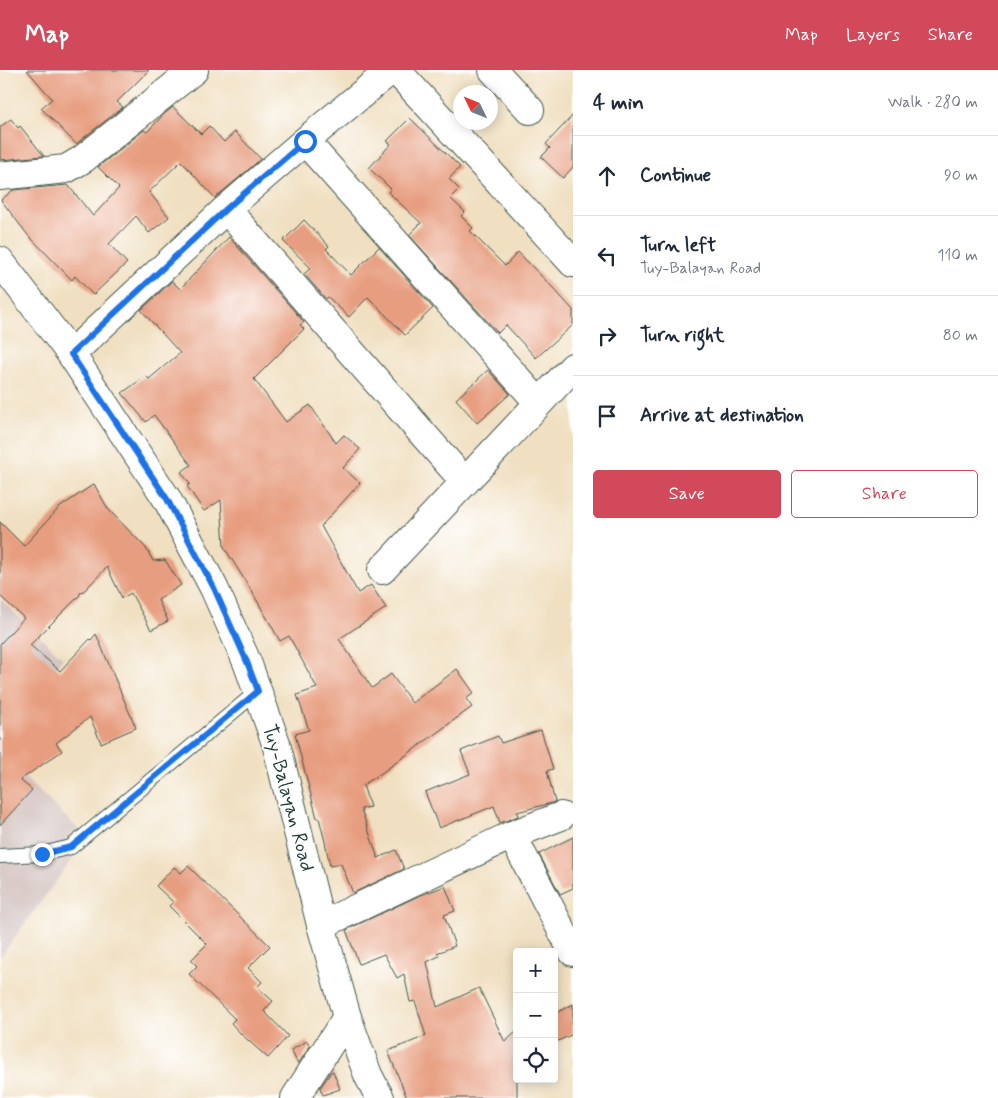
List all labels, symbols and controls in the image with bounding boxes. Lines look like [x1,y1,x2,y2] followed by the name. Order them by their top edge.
[25,20,69,51] text: Map
[785,23,818,47] text: Map
[846,23,900,47] text: Layers
[928,23,973,47] text: Share
[453,85,498,130] north arrow
[593,89,644,117] text: 4 min
[888,92,978,113] text: Walk · 280 m
[294,130,317,153] route start
[593,162,621,190] icon: ahead
[640,163,711,188] text: Continue
[944,165,978,186] text: 90 m
[640,233,716,258] text: Turn left
[593,242,621,270] icon: left
[937,245,978,266] text: 110 m
[640,258,761,279] text: Tuy-Balayan Road
[593,322,621,350] icon: right
[640,323,724,348] text: Turn right
[943,325,978,346] text: 80 m
[593,402,621,430] icon: arrive
[640,403,804,428] text: Arrive at destination
[593,470,781,518] button: Save
[791,470,978,518] button: Share
[255,721,321,875] street label: Tuy-Balayan Road
[31,843,54,866] route end
[513,948,558,1083] map controls
[513,948,558,993] button: +
[513,993,558,1038] button: −
[513,1038,558,1083] button: locate

